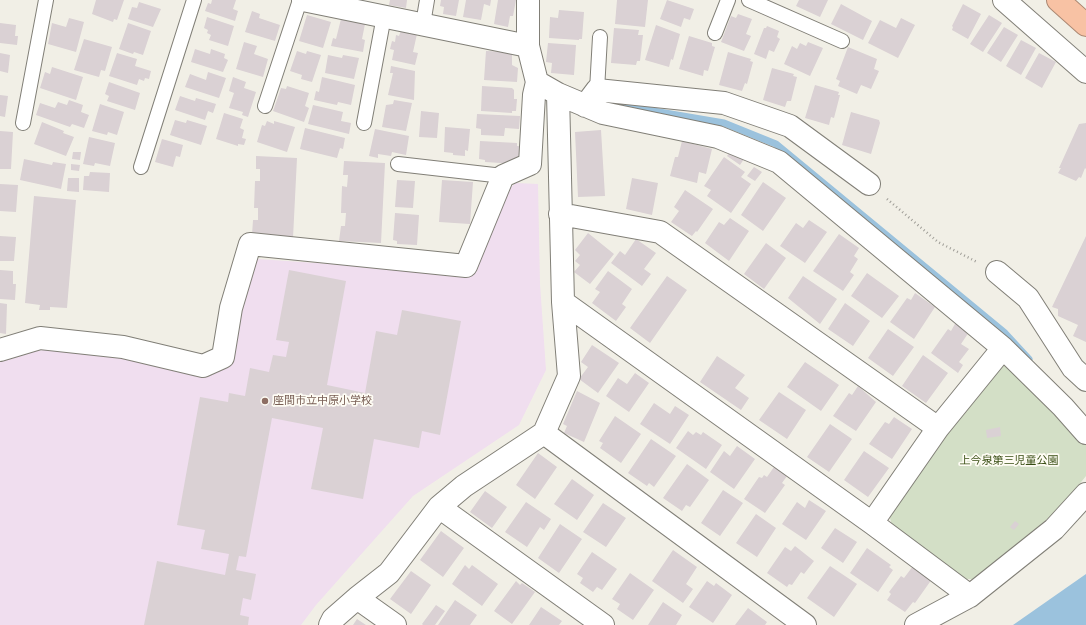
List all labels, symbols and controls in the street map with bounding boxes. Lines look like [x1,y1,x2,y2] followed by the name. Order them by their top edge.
[273,394,372,408] place label: 座間市立中原小学校
[260,396,270,406] marker: 座間市立中原小学校
[960,454,1058,468] park label: 上今泉第三児童公園

